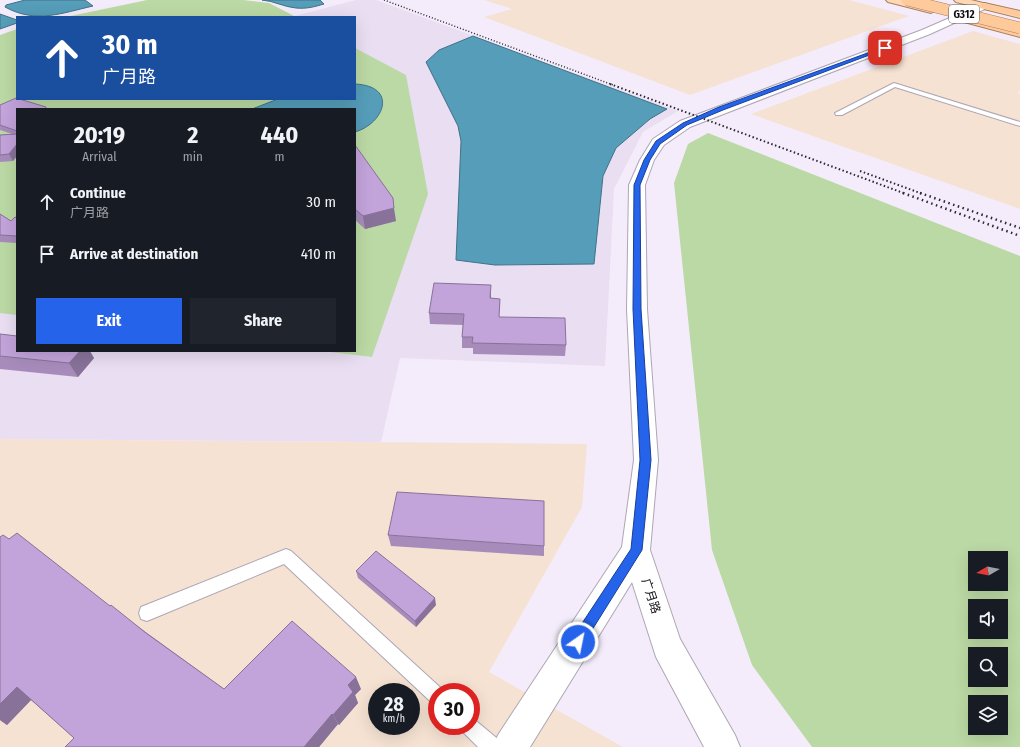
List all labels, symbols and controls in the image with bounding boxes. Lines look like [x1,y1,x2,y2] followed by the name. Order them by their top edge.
[949,5,979,23] road number: G312
[102,28,158,61] text: 30 m
[868,31,902,65] pin
[36,32,88,84] icon: ahead
[874,37,896,59] icon: arrive
[102,66,156,88] text: 广月路
[74,121,125,149] text: 20:19
[187,121,198,149] text: 2
[261,121,298,149] text: 440
[82,149,117,164] text: Arrival
[183,149,203,164] text: min
[274,149,284,164] text: m
[70,184,126,202] text: Continue
[36,191,58,213] icon: ahead
[306,193,336,211] text: 30 m
[70,205,109,220] text: 广月路
[36,243,58,265] icon: arrive
[70,245,198,263] text: Arrive at destination
[301,245,336,263] text: 410 m
[36,298,182,344] button: Exit
[190,298,336,344] button: Share
[968,551,1008,591] north arrow
[968,551,1008,735] map controls
[639,577,663,615] street label: 广月路
[968,599,1008,639] button: sound
[557,621,599,663] position arrow
[968,647,1008,687] button: search
[428,683,480,735] speed limit sign: 30
[384,692,404,716] text: 28
[968,695,1008,735] button: layers
[383,713,405,725] text: km/h

